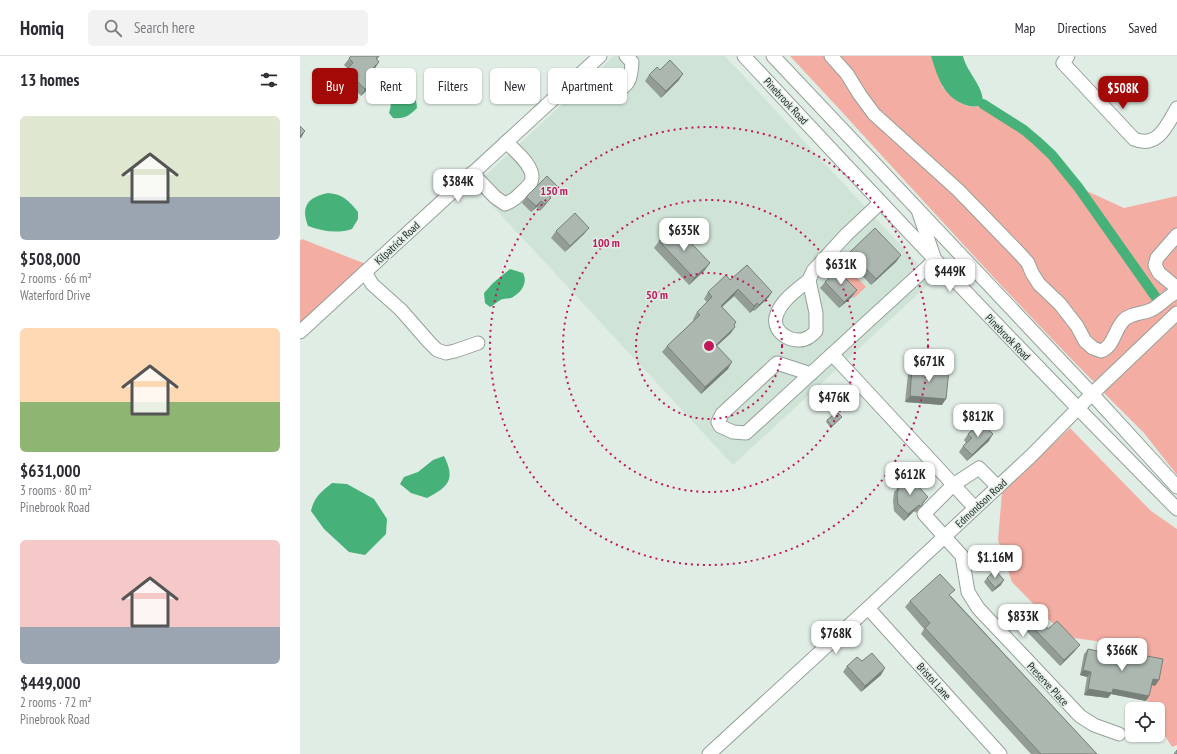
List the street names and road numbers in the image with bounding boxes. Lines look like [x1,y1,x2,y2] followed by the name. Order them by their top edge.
[761,75,811,128] street label: Pinebrook Road
[371,218,423,268] street label: Kilpatrick Road
[982,311,1034,363] street label: Pinebrook Road
[952,475,1010,530] street label: Edmondson Road
[1024,659,1072,709] street label: Preserve Place
[914,660,955,703] street label: Bristol Lane

